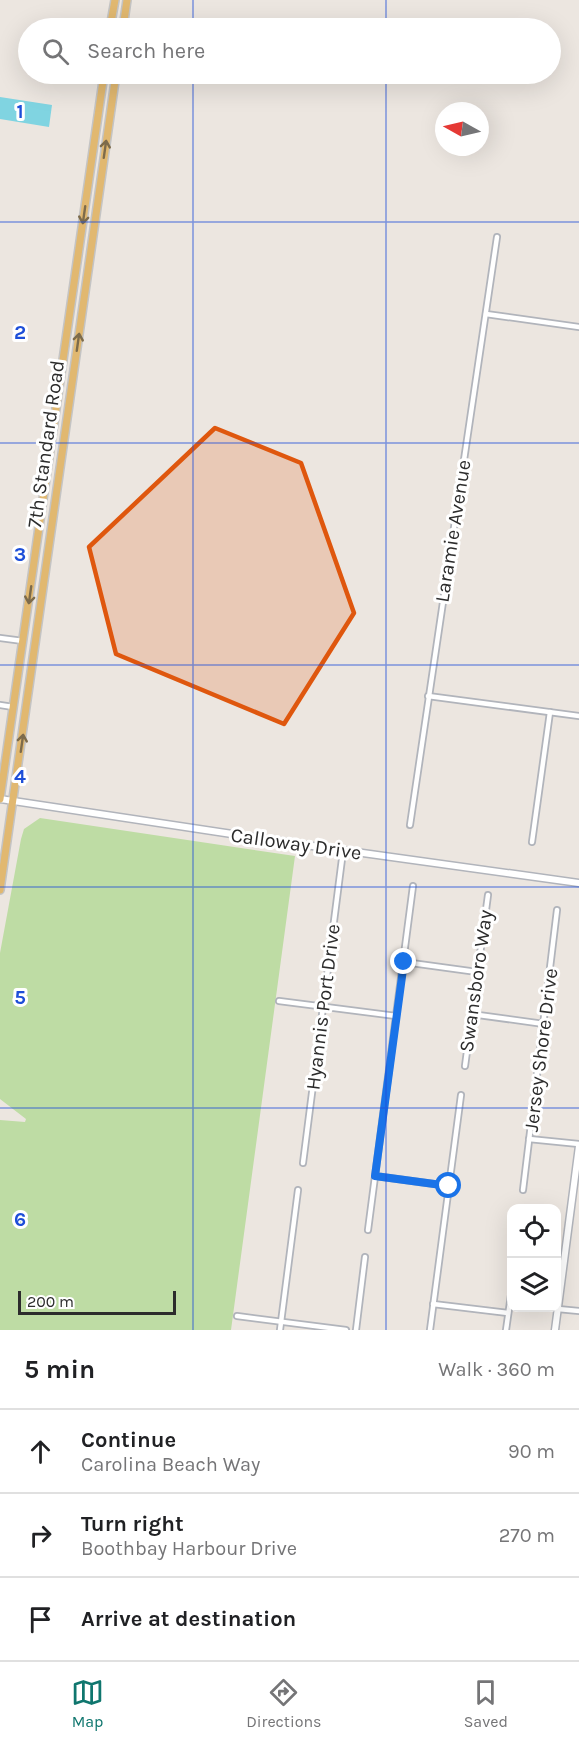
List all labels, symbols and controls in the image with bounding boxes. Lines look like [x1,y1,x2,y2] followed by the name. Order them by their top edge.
[18,18,561,84] search box
[39,35,72,68] icon: search
[87,38,205,64] text: Search here
[16,100,24,123] text: 1
[435,102,489,156] north arrow
[100,139,111,159] one-way arrow
[79,204,90,224] one-way arrow
[14,321,26,344] text: 2
[72,332,83,352] one-way arrow
[23,359,69,529] street label: 7th Standard Road
[430,458,476,604] street label: Laramie Avenue
[14,543,26,566] text: 3
[24,584,35,604] one-way arrow
[16,733,27,753] one-way arrow
[14,765,26,788] text: 4
[229,823,363,865] street label: Calloway Drive
[455,908,497,1054] street label: Swansboro Way
[301,923,345,1091] street label: Hyannis Port Drive
[390,948,416,974] route end
[520,967,562,1133] street label: Jersey Shore Drive
[14,986,26,1009] text: 5
[435,1172,461,1198] route start
[507,1204,561,1312] map controls
[507,1204,561,1258] button: locate
[14,1208,26,1231] text: 6
[507,1258,561,1312] button: layers
[18,1288,176,1316] scale bar
[27,1292,74,1311] text: 200 m
[24,1354,95,1385] text: 5 min
[438,1358,555,1381] text: Walk · 360 m
[81,1427,176,1453] text: Continue
[24,1435,57,1468] icon: ahead
[508,1440,555,1463] text: 90 m
[81,1453,260,1476] text: Carolina Beach Way
[81,1511,184,1537] text: Turn right
[24,1519,57,1552] icon: right
[499,1524,555,1547] text: 270 m
[81,1537,297,1560] text: Boothbay Harbour Drive
[24,1603,57,1636] icon: arrive
[81,1606,296,1632] text: Arrive at destination
[71,1676,104,1731] tab: Map
[246,1676,321,1731] tab: Directions
[464,1676,508,1731] tab: Saved

